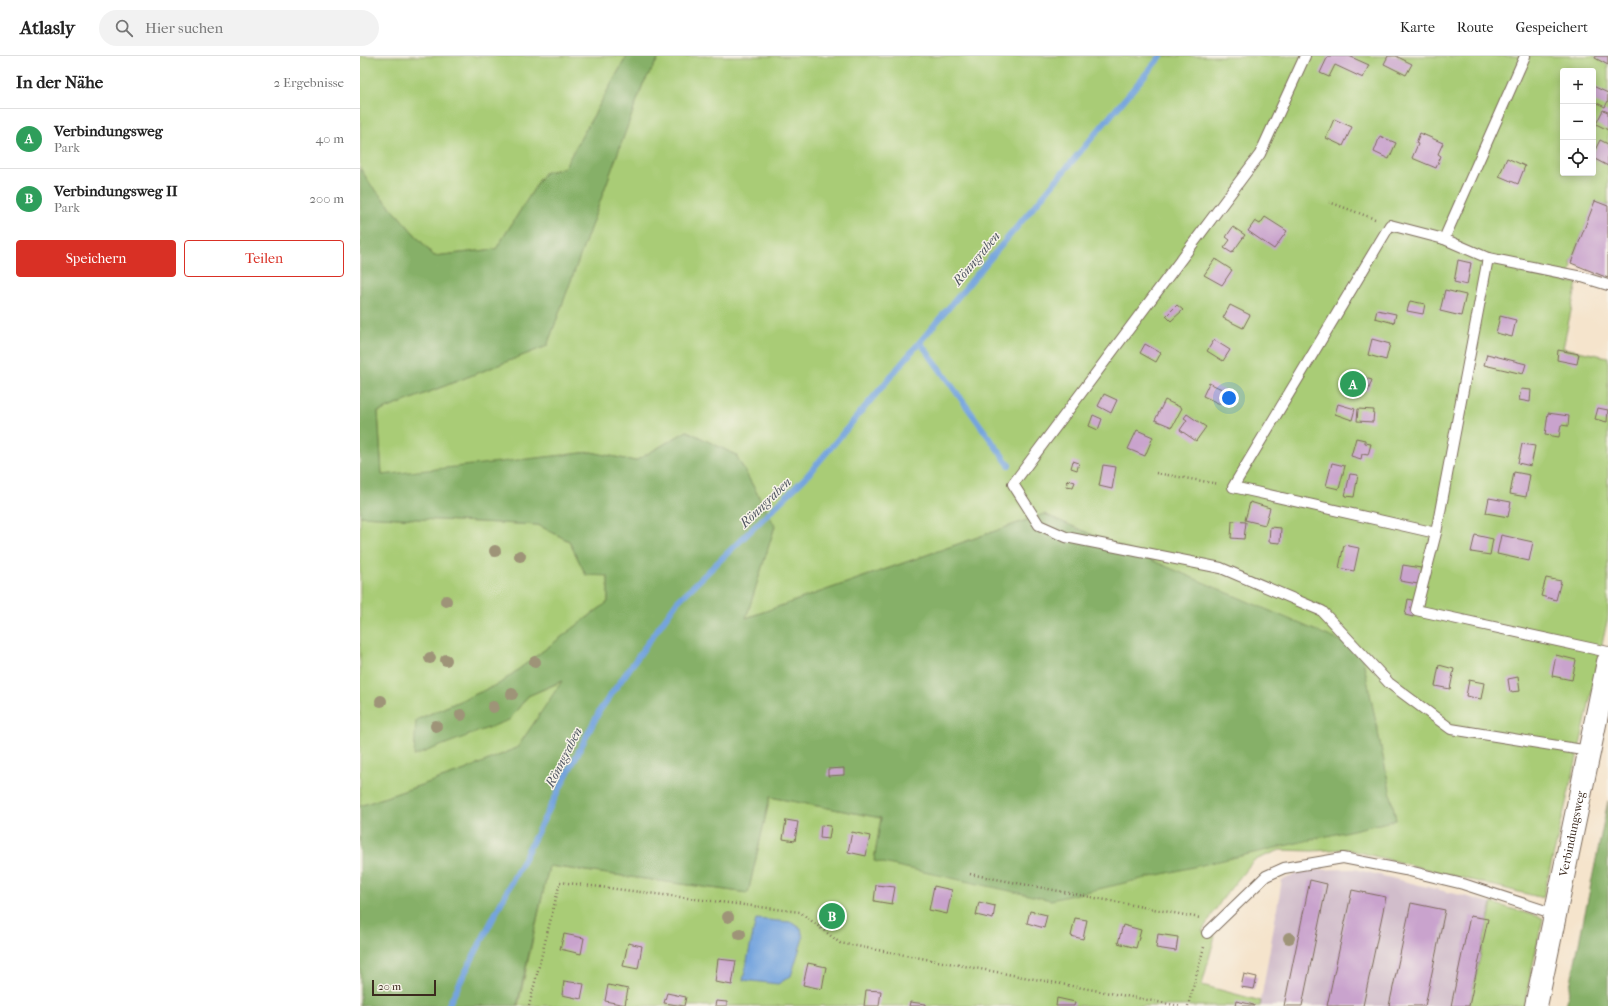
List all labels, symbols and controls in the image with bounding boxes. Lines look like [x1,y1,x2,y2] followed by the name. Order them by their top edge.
[99,10,379,46] search box
[20,17,75,39] text: Atlasly
[113,17,135,39] icon: search
[145,19,223,37] text: Hier suchen
[1400,19,1435,36] text: Karte
[1457,19,1494,36] text: Route
[1516,19,1588,36] text: Gespeichert
[1560,68,1596,176] map controls
[1560,68,1596,104] button: +
[16,72,103,92] text: In der Nähe
[274,75,344,90] text: 2 Ergebnisse
[1560,104,1596,140] button: −
[54,122,163,140] text: Verbindungsweg
[25,131,33,146] text: A
[316,131,344,146] text: 40 m
[54,140,80,155] text: Park
[1560,140,1596,176] button: locate
[54,182,178,200] text: Verbindungsweg II
[25,191,33,206] text: B
[309,191,344,206] text: 200 m
[54,200,80,215] text: Park
[949,229,1003,289] water label: Rönngraben
[16,240,176,277] button: Speichern
[184,240,344,277] button: Teilen
[1340,369,1366,399] pin: A
[1219,388,1239,408] your location
[736,474,794,531] water label: Rönngraben
[541,725,585,791] water label: Rönngraben
[1556,789,1588,879] street label: Verbindungsweg
[819,901,845,931] pin: B
[372,978,436,997] scale bar
[378,980,401,993] text: 20 m

